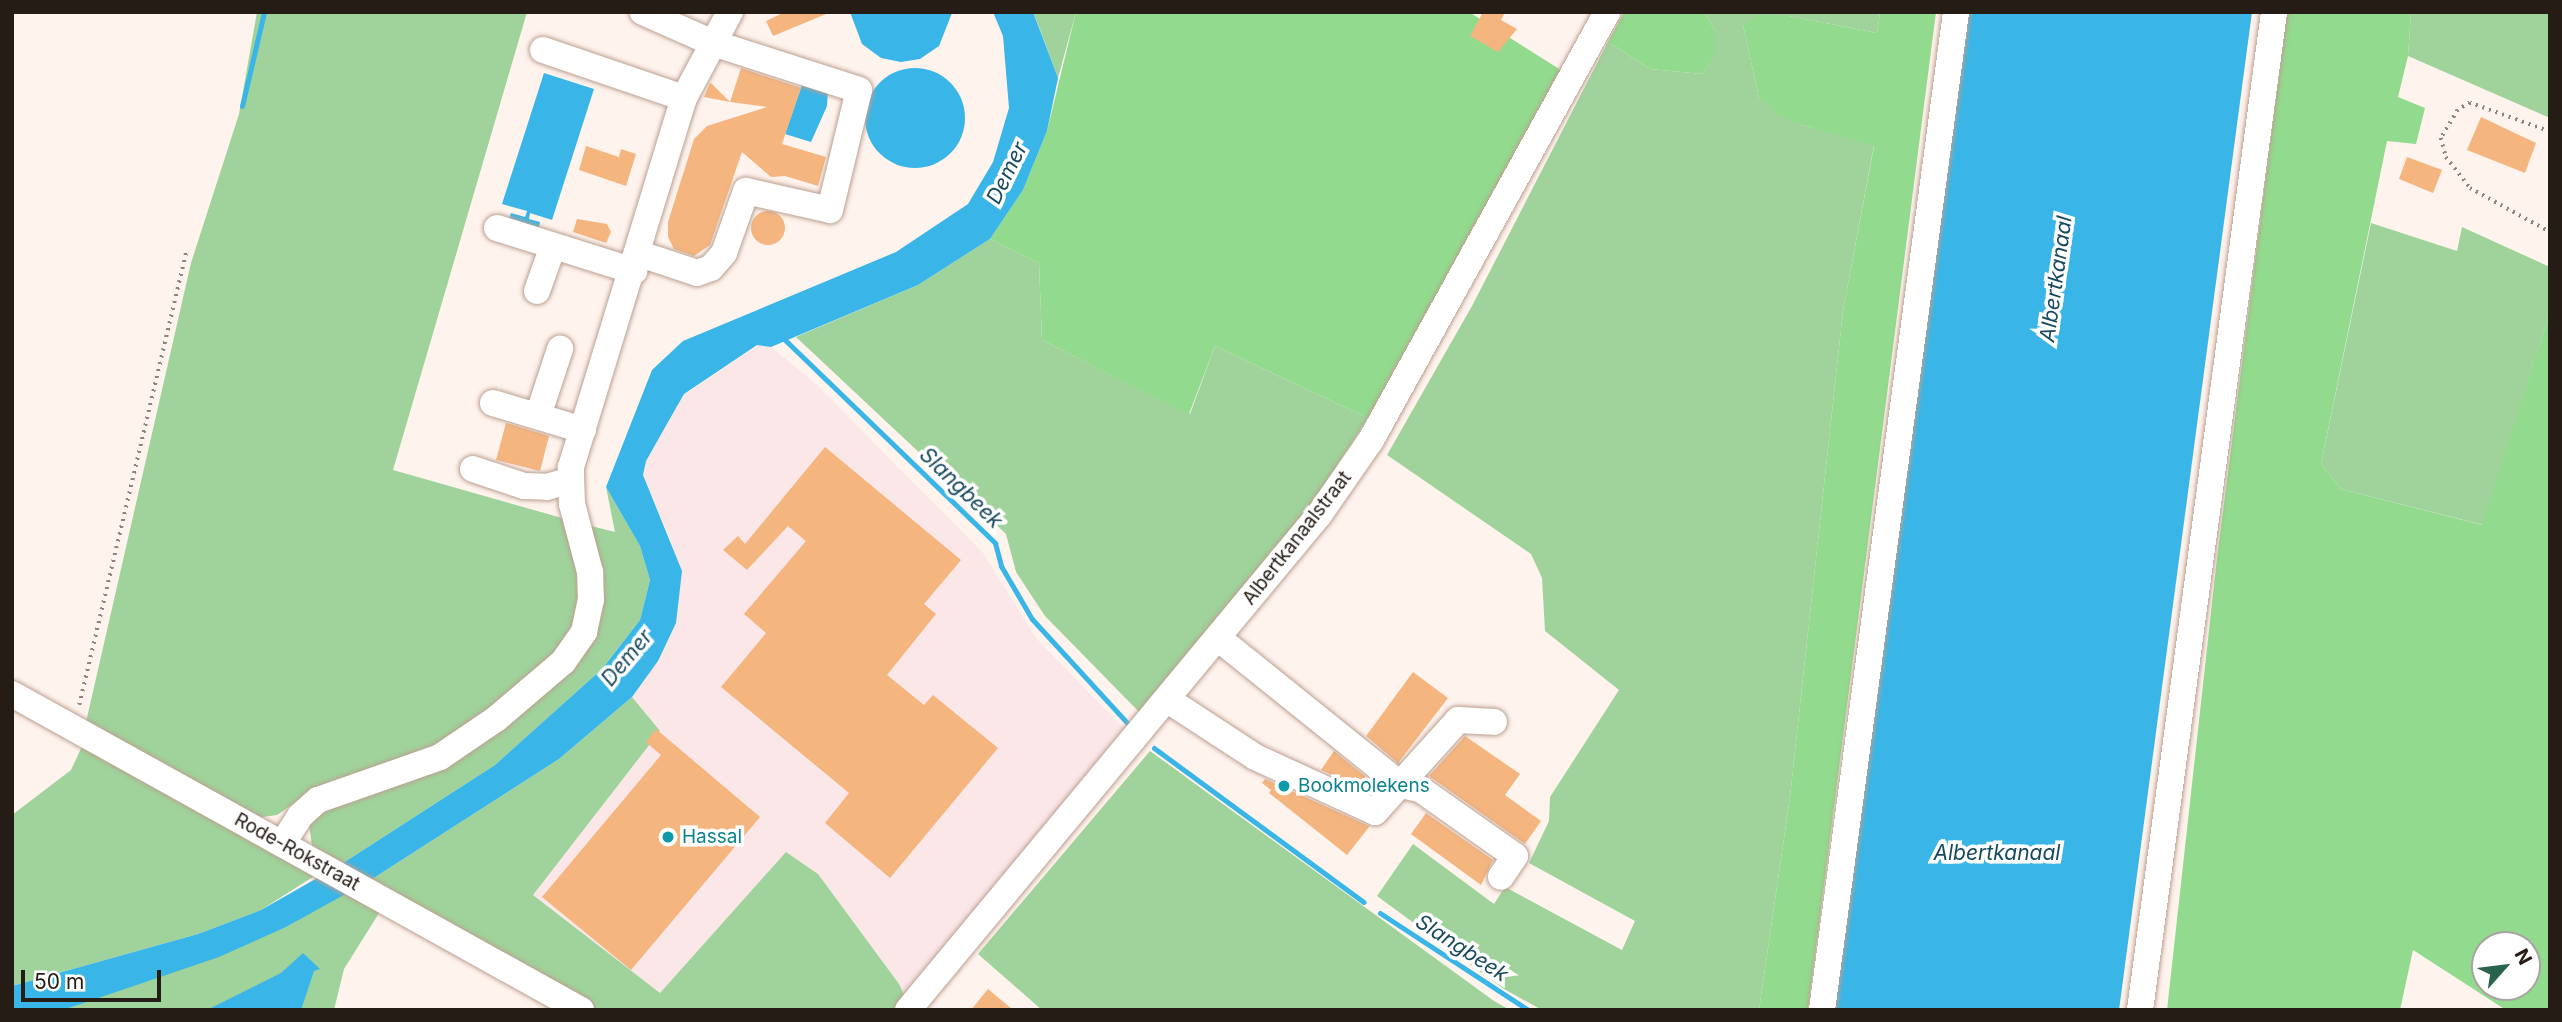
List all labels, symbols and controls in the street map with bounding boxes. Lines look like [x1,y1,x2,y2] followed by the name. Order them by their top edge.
[981,138,1033,208] water label: Demer
[2035,214,2077,344] water label: Albertkanaal
[914,442,1008,534] water label: Slangbeek
[1238,467,1356,609] street label: Albertkanaalstraat
[596,625,658,691] water label: Demer
[1298,775,1430,797] place label: Bookmolekens
[1276,778,1292,794] marker: Bookmolekens
[230,808,364,896] street label: Rode-Rokstraat
[682,826,742,848] place label: Hassal
[660,829,676,845] marker: Hassal
[1934,840,2060,866] water label: Albertkanaal
[1411,909,1513,987] water label: Slangbeek
[2471,931,2541,1001] north arrow
[2510,945,2537,969] text: N
[24,956,164,1000] scale bar
[34,969,84,994] text: 50 m

